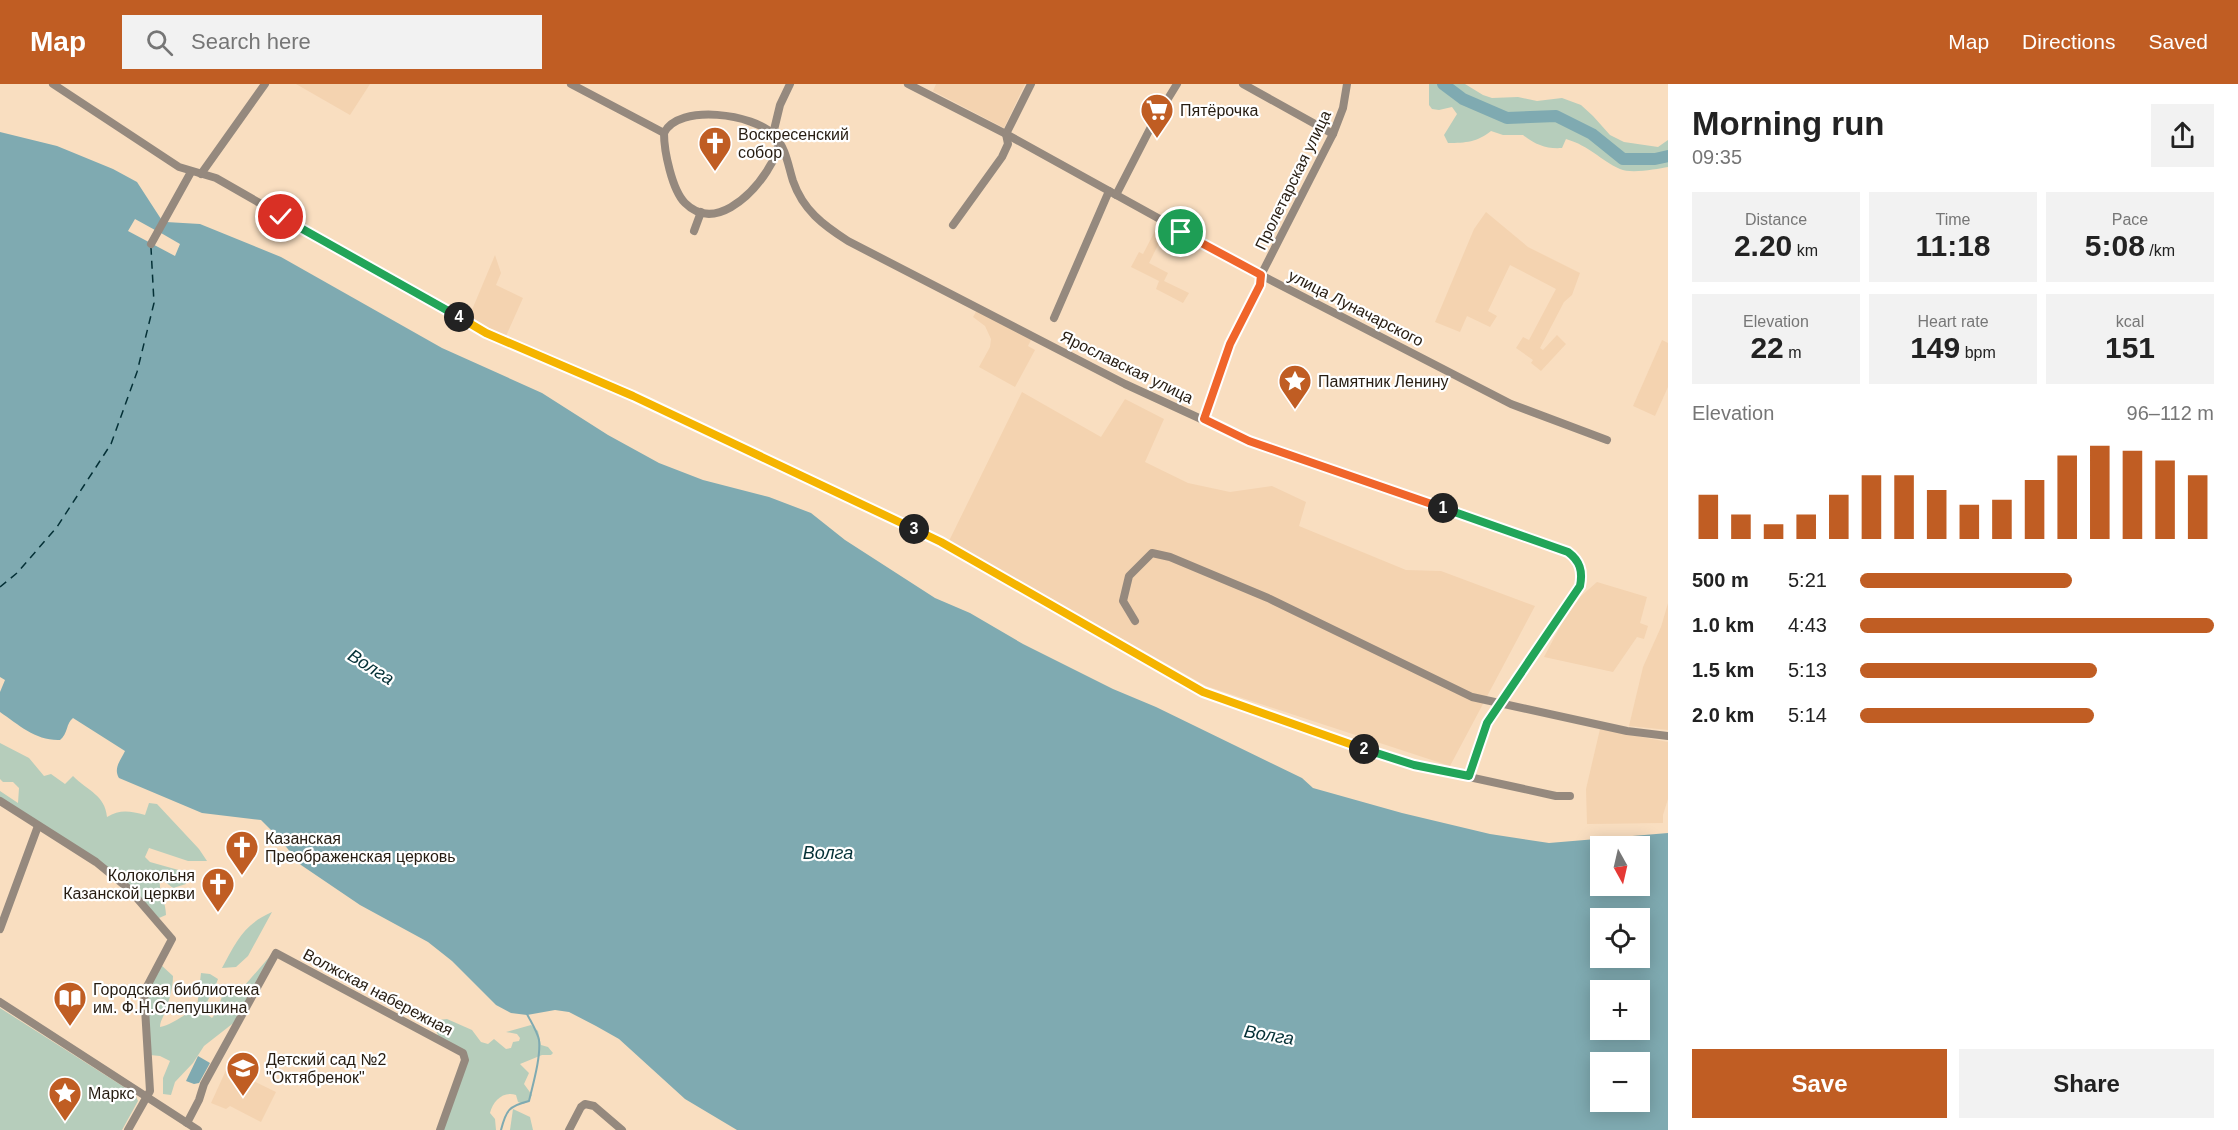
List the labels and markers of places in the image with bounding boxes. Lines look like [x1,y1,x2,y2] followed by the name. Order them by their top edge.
[1139,92,1175,139] supermarket icon: Пятёрочка
[1180,102,1259,119] place label: Пятёрочка
[697,125,733,172] church icon: Воскресенский собор
[738,126,849,161] place label: Воскресенский собор
[255,191,306,242] pin
[1155,206,1206,257] pin
[444,302,474,332] pin: 4
[1277,363,1313,410] place icon: Памятник Ленину
[1318,373,1449,390] place label: Памятник Ленину
[1428,493,1458,523] pin: 1
[899,514,929,544] pin: 3
[1349,734,1379,764] pin: 2
[224,829,260,876] church icon: Казанская Преображенская церковь
[265,830,456,865] place label: Казанская Преображенская церковь
[200,866,236,913] church icon: Колокольня Казанской церкви
[63,867,195,902] place label: Колокольня Казанской церкви
[52,980,88,1027] library icon: Городская библиотека им. Ф.Н.Слепушкина
[93,981,259,1016] place label: Городская библиотека им. Ф.Н.Слепушкина
[225,1050,261,1097] school or university icon: Детский сад №2 "Октябренок"
[266,1051,387,1086] place label: Детский сад №2 "Октябренок"
[47,1075,83,1122] place icon: Маркс
[88,1085,134,1102] place label: Маркс

